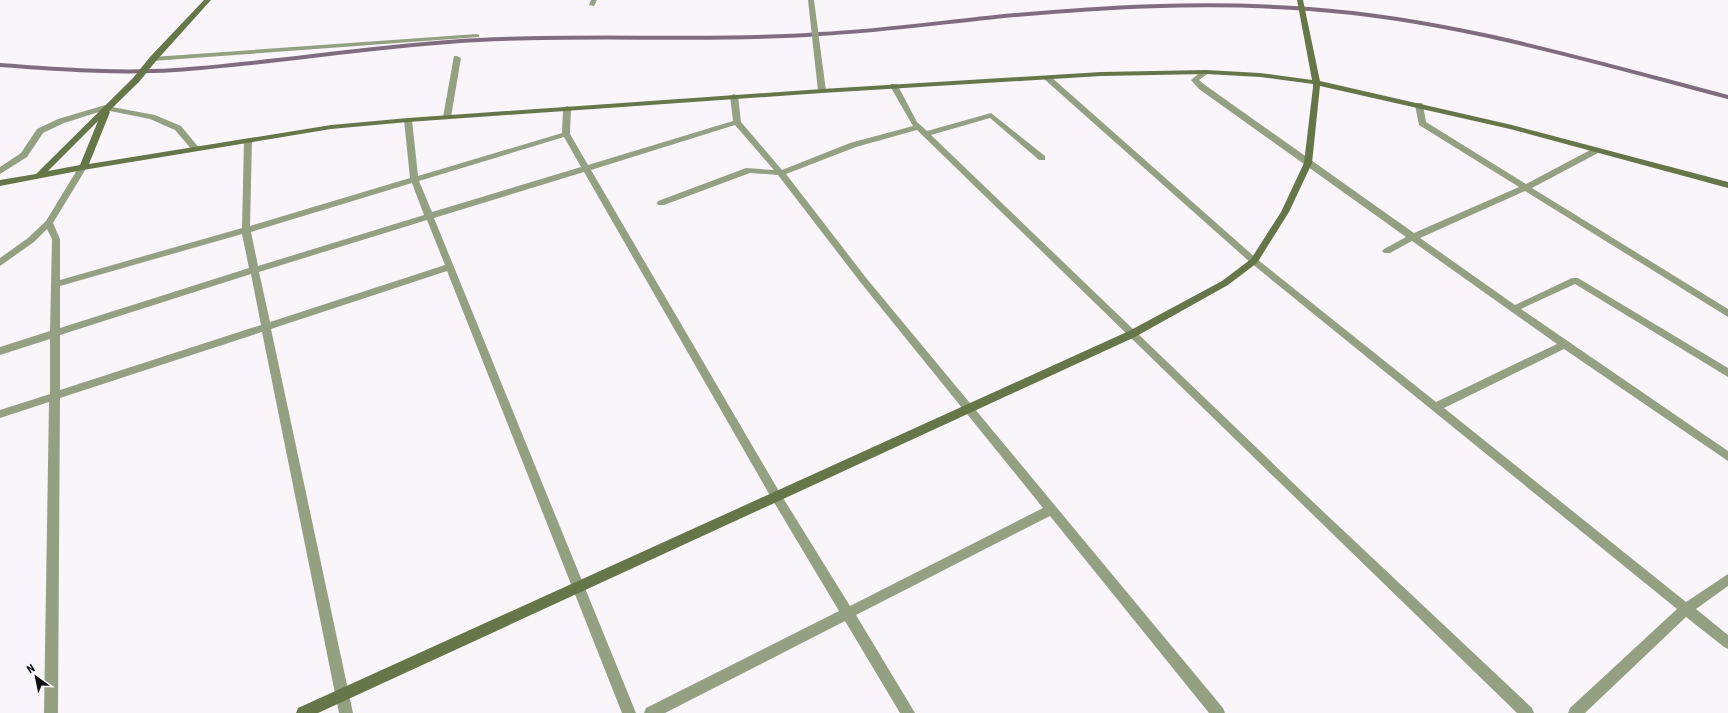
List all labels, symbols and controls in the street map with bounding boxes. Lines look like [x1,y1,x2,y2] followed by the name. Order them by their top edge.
[16,657,56,697] north arrow
[24,662,37,676] text: N

